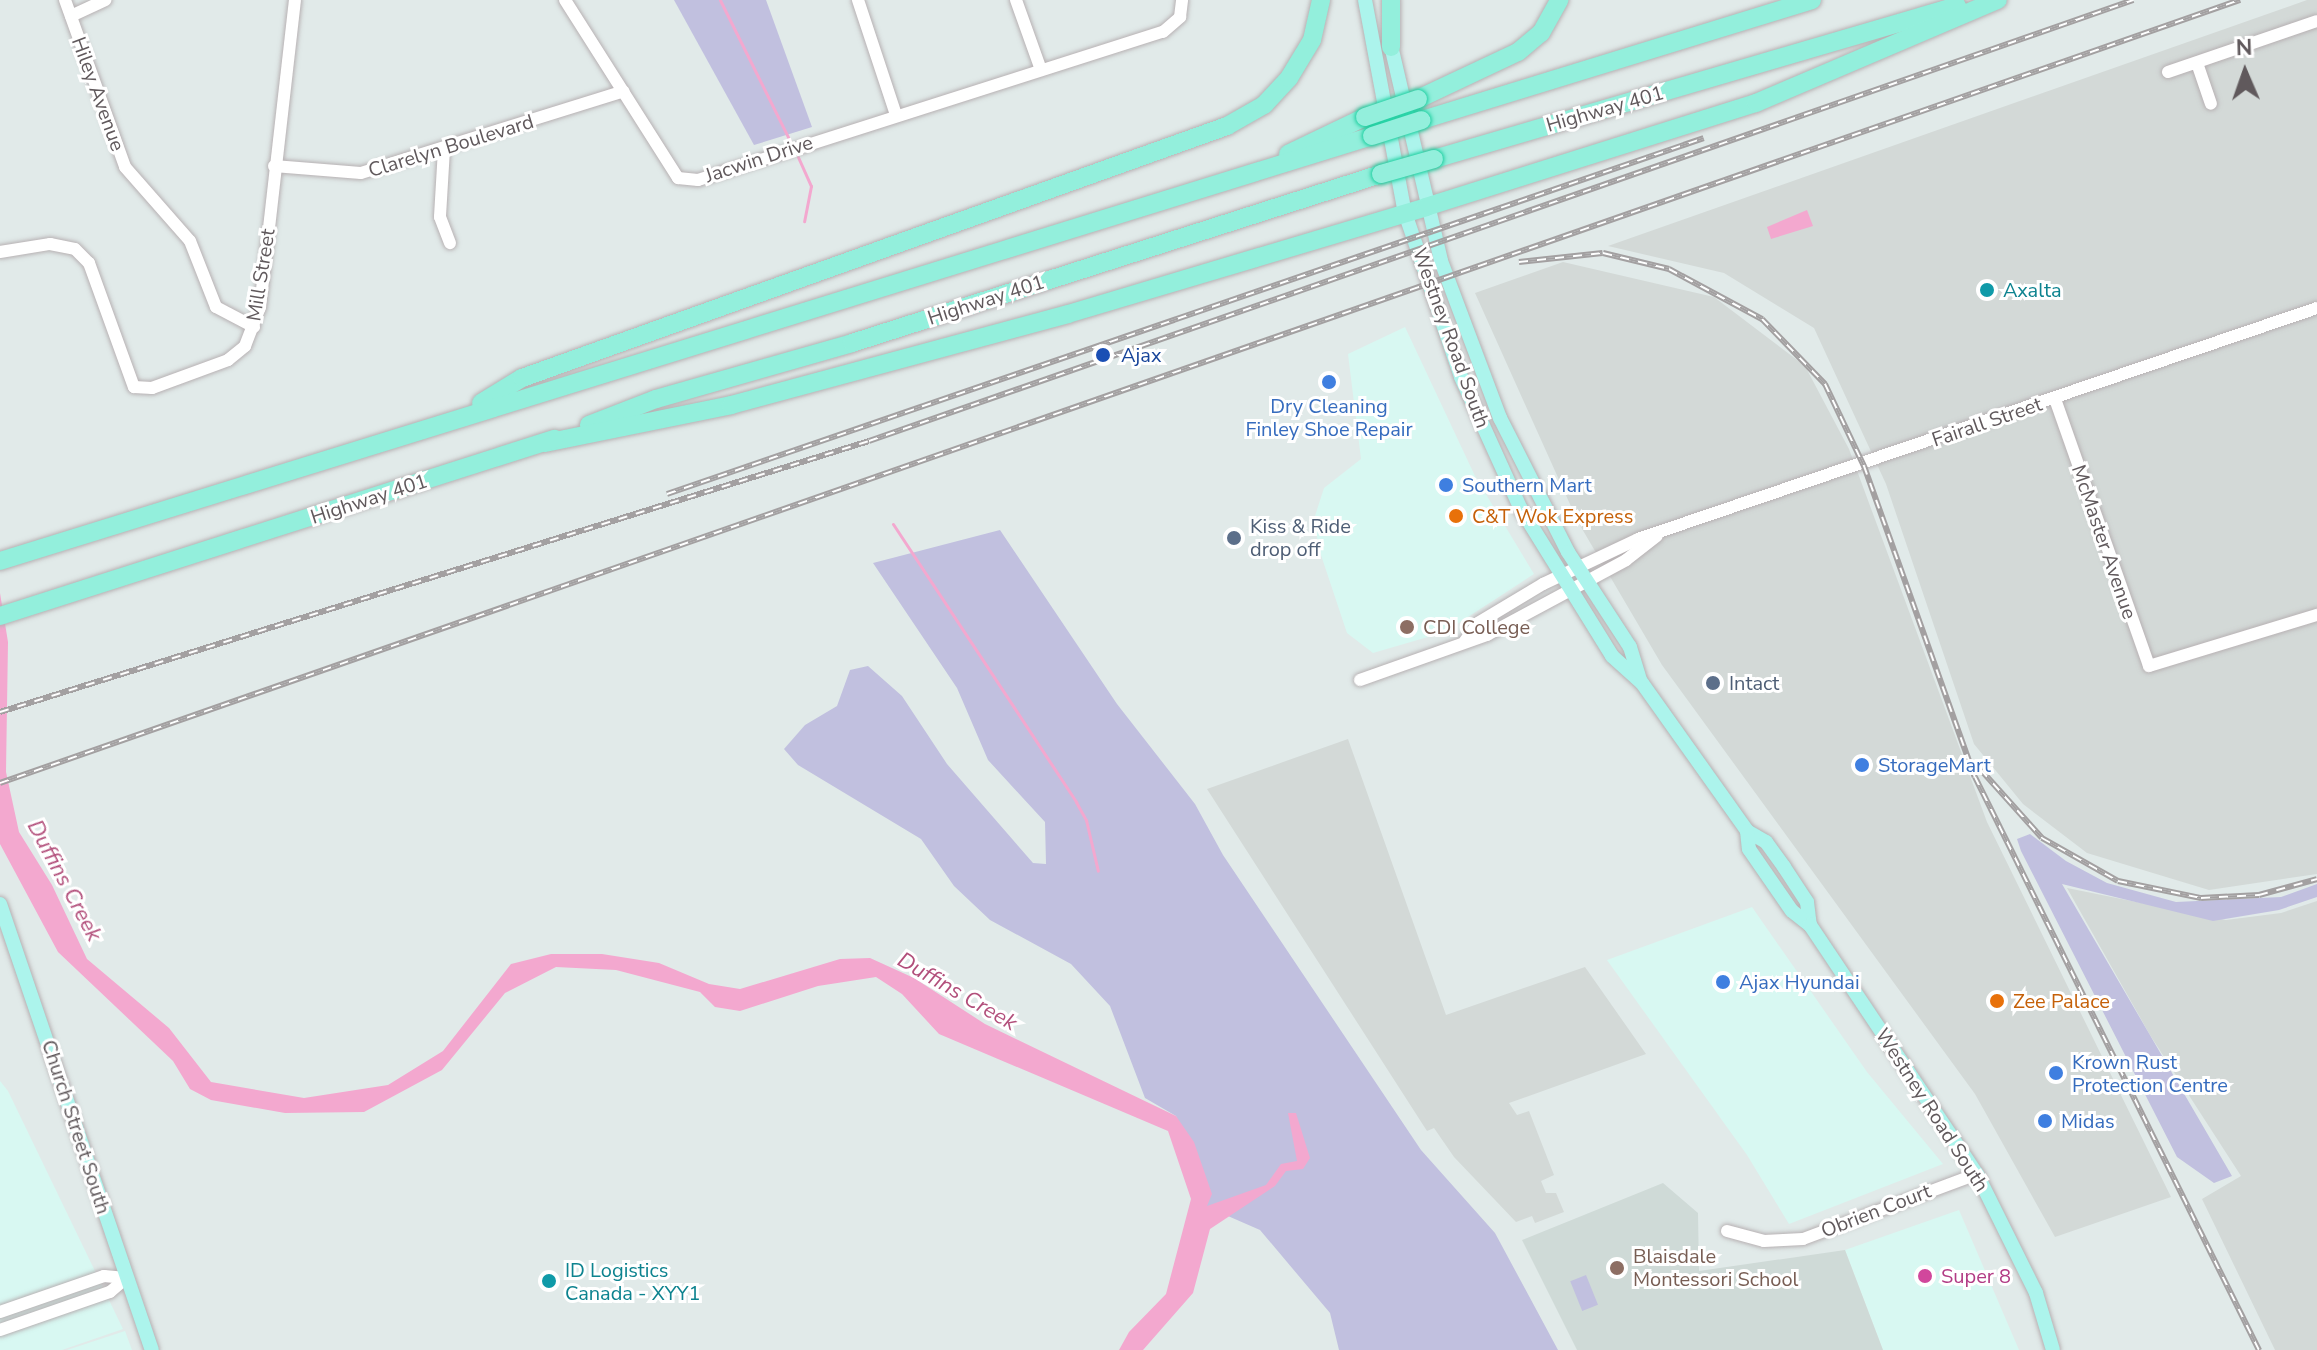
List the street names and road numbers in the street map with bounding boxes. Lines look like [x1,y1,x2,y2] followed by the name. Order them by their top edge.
[66,34,130,154] street label: Hiley Avenue
[1543,81,1667,137] street label: Highway 401
[365,109,537,183] street label: Clarelyn Boulevard
[702,130,816,188] street label: Jacwin Drive
[242,227,280,323] street label: Mill Street
[1407,245,1495,431] street label: Westney Road South
[925,270,1047,330] street label: Highway 401
[1929,392,2045,452] street label: Fairall Street
[2066,462,2142,622] street label: McMaster Avenue
[308,469,430,529] street label: Highway 401
[1870,1024,1994,1196] street label: Westney Road South
[37,1037,115,1217] street label: Church Street South
[1818,1179,1934,1243] street label: Obrien Court

